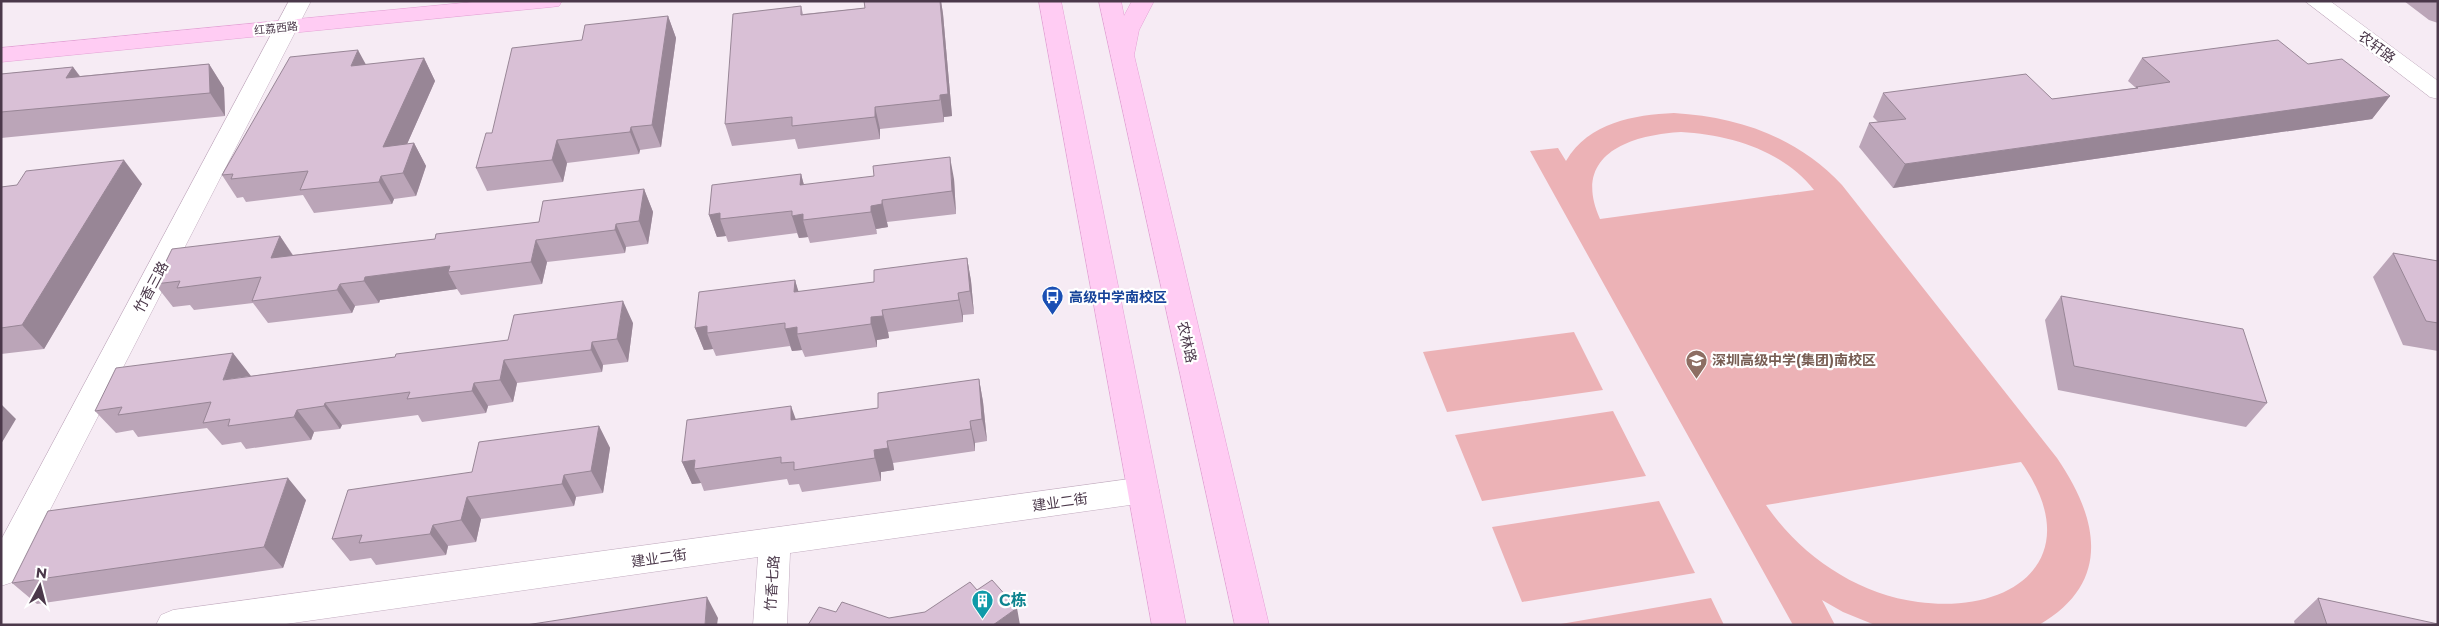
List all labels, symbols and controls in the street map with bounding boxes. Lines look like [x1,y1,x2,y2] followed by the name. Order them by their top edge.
[253,19,299,37] street label: 红荔西路
[2355,27,2399,67] street label: 农轩路
[130,258,172,316] street label: 竹香三路
[1041,285,1065,316] bus stop icon: 高级中学南校区
[1069,288,1167,306] place label: 高级中学南校区
[1174,320,1200,364] street label: 农林路
[1684,348,1708,379] school or university icon: 深圳高级中学(集团)南校区
[1712,351,1876,369] place label: 深圳高级中学(集团)南校区
[1031,489,1089,515] street label: 建业二街
[630,545,688,571] street label: 建业二街
[761,554,783,612] street label: 竹香七路
[15,561,65,611] north arrow
[35,563,48,583] text: N
[971,588,995,619] building icon: C栋
[999,591,1027,610] place label: C栋

